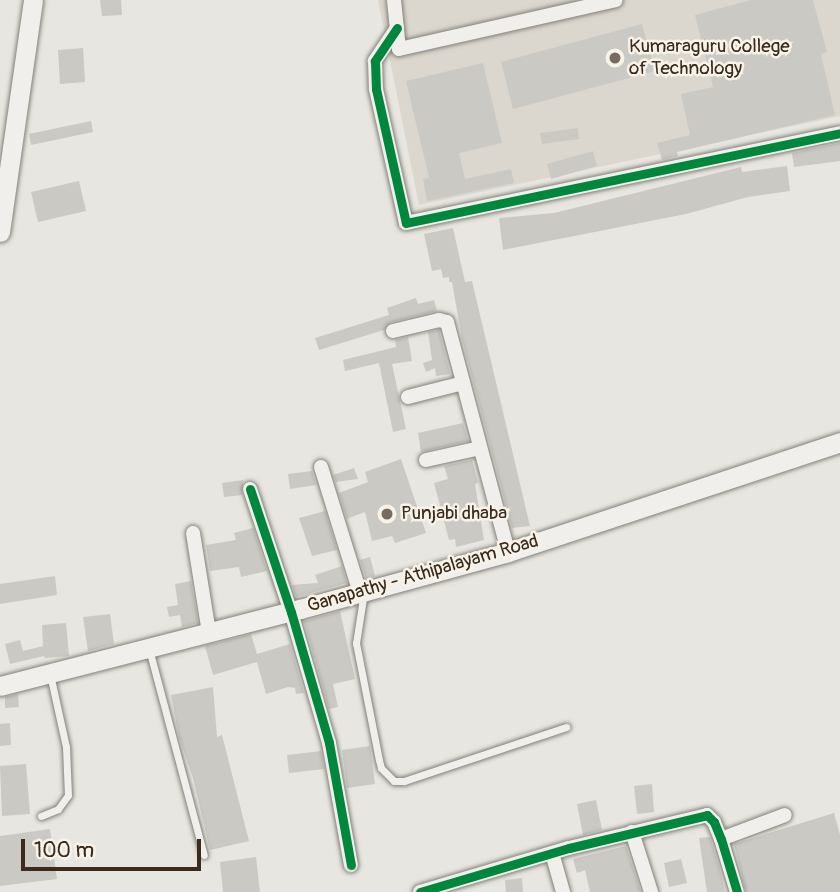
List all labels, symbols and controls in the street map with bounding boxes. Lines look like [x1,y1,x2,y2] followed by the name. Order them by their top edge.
[629,36,790,80] place label: Kumaraguru College of Technology
[607,50,623,66] marker: Kumaraguru College of Technology
[401,503,507,525] place label: Punjabi dhaba
[379,506,395,522] marker: Punjabi dhaba
[305,530,541,618] street label: Ganapathy - Athipalayam Road
[24,826,205,870] scale bar
[34,837,94,864] text: 100 m

